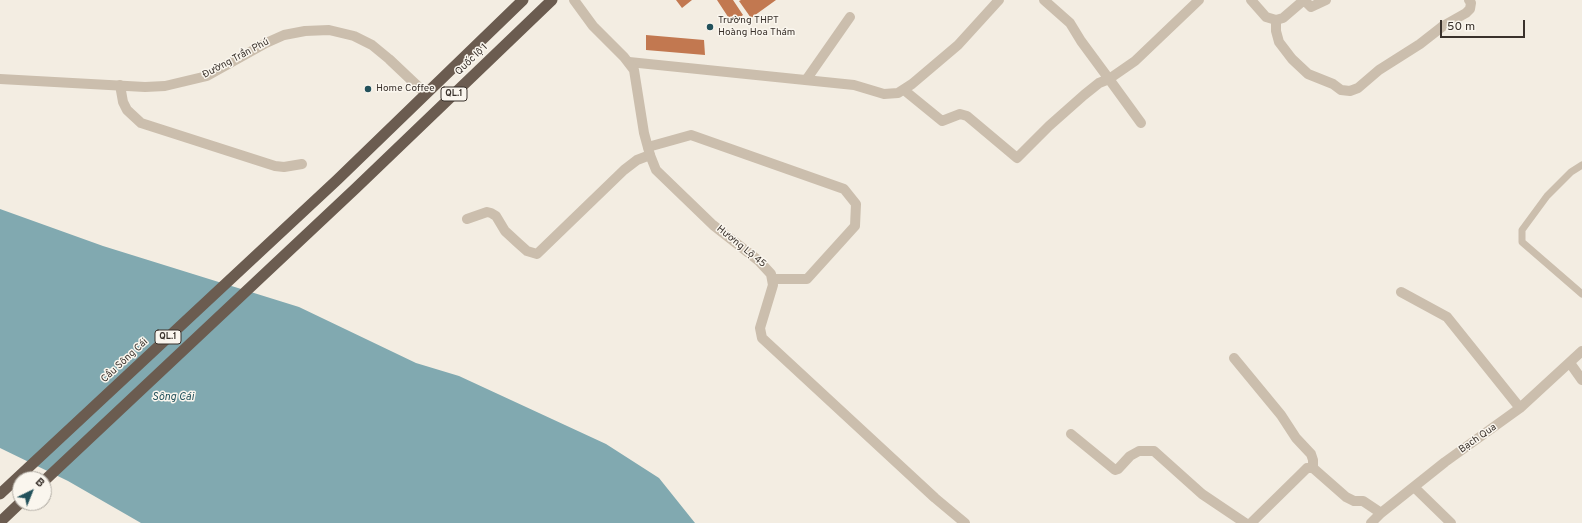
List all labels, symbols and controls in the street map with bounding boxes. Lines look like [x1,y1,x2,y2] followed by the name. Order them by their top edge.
[1442,12,1527,38] scale bar
[718,15,795,38] place label: Trường THPT Hoàng Hoa Thám
[1447,19,1475,35] text: 50 m
[705,22,715,32] marker: Trường THPT Hoàng Hoa Thám
[201,36,271,82] street label: Đường Trần Phú
[453,42,491,78] street label: Quốc lộ 1
[376,83,435,95] place label: Home Coffee
[363,84,373,94] marker: Home Coffee
[441,87,467,101] road number: QL.1
[714,223,768,271] street label: Hương Lộ 45
[155,330,181,344] road number: QL.1
[99,336,151,386] street label: Cầu Sông Cái
[152,391,194,405] water label: Sông Cái
[1457,422,1499,456] street label: Bạch Qua
[12,471,52,511] north arrow
[32,475,47,491] text: B

